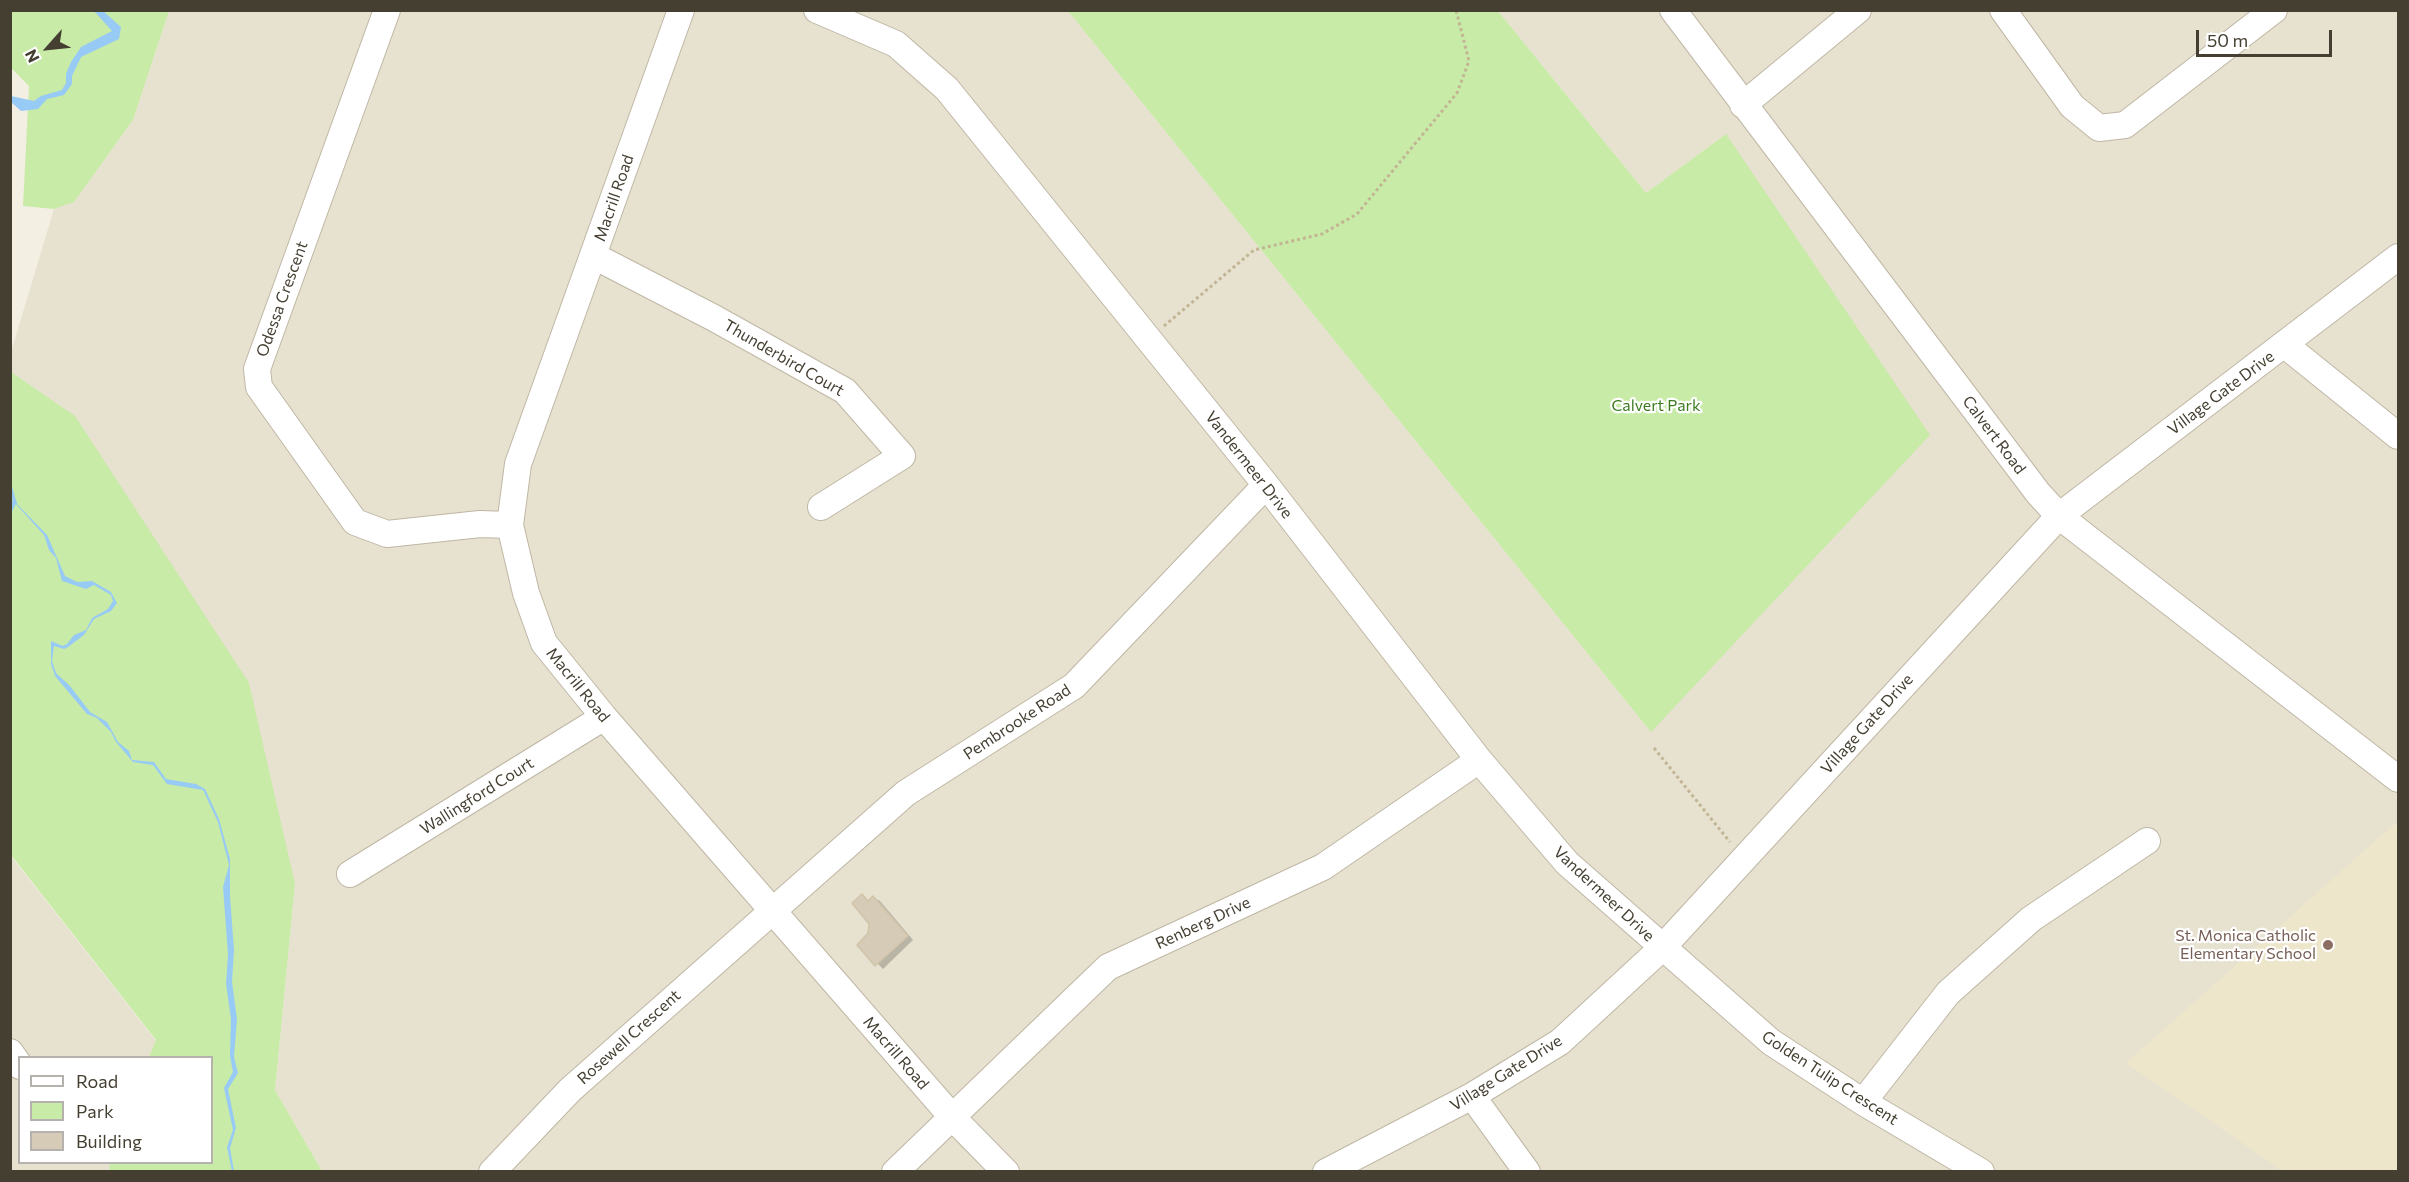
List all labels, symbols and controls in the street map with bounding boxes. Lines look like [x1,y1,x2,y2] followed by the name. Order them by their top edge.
[18,18,78,78] north arrow
[2199,18,2336,56] scale bar
[2207,29,2248,51] text: 50 m
[20,47,43,66] text: N
[590,152,638,244] street label: Macrill Road
[252,239,312,359] street label: Odessa Crescent
[720,316,848,400] street label: Thunderbird Court
[2164,347,2278,439] street label: Village Gate Drive
[1958,392,2030,478] street label: Calvert Road
[1611,396,1701,416] park label: Calvert Park
[1201,408,1297,522] street label: Vandermeer Drive
[542,644,614,726] street label: Macrill Road
[1817,670,1917,778] street label: Village Gate Drive
[960,680,1074,764] street label: Pembrooke Road
[417,753,537,839] street label: Wallingford Court
[1550,842,1658,946] street label: Vandermeer Drive
[1152,893,1254,953] street label: Renberg Drive
[2175,926,2316,964] place label: St. Monica Catholic Elementary School
[2321,938,2335,952] marker: St. Monica Catholic Elementary School
[573,986,685,1088] street label: Rosewell Crescent
[859,1013,933,1093] street label: Macrill Road
[1758,1027,1902,1129] street label: Golden Tulip Crescent
[1447,1031,1565,1115] street label: Village Gate Drive
[18,1056,213,1164] legend
[76,1070,118,1092] text: Road
[76,1100,114,1122] text: Park
[76,1130,142,1152] text: Building

